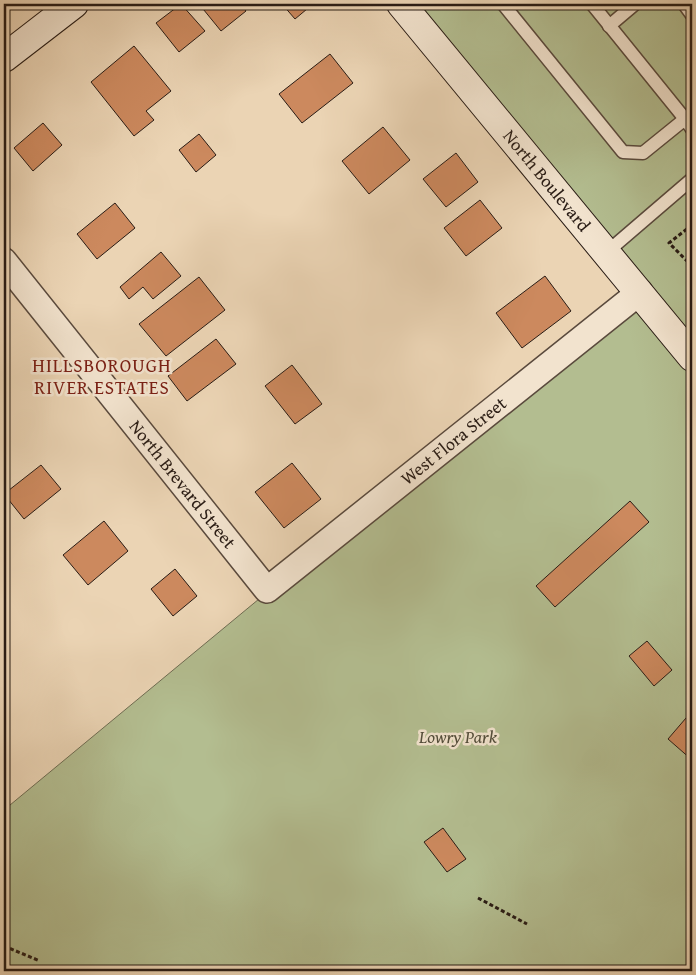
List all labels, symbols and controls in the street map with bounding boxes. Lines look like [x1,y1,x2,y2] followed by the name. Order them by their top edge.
[497,123,598,238] street label: North Boulevard
[32,351,172,401] district label: HILLSBOROUGH RIVER ESTATES
[394,389,513,491] street label: West Flora Street
[123,414,243,555] street label: North Brevard Street
[418,723,498,750] park label: Lowry Park

